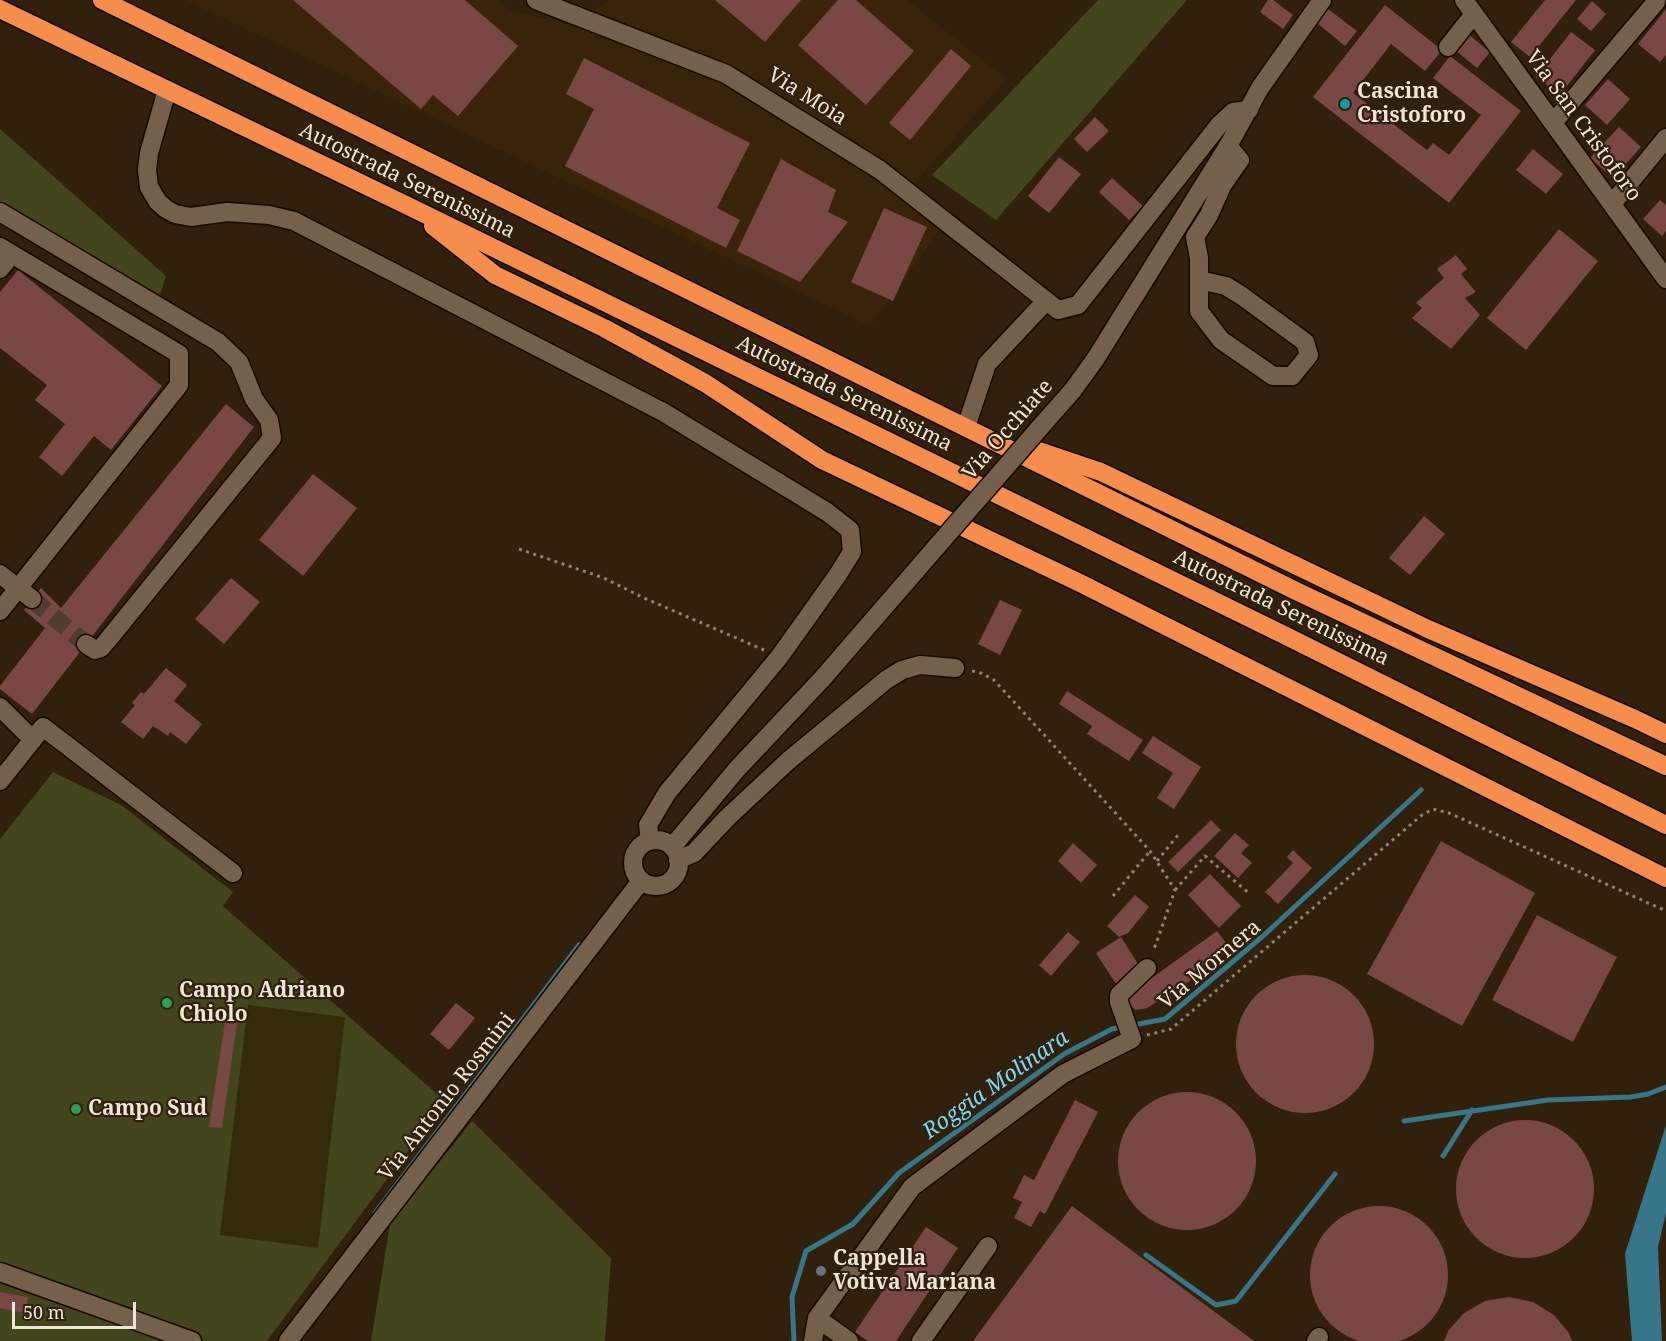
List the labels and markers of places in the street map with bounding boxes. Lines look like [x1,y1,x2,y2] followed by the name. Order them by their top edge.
[1357,79,1466,129] place label: Cascina Cristoforo
[1338,97,1352,111] marker: Cascina Cristoforo
[179,978,345,1028] place label: Campo Adriano Chiolo
[160,996,174,1010] marker: Campo Adriano Chiolo
[88,1096,207,1122] place label: Campo Sud
[69,1102,83,1116] marker: Campo Sud
[833,1246,996,1296] place label: Cappella Votiva Mariana
[814,1264,828,1278] marker: Cappella Votiva Mariana

